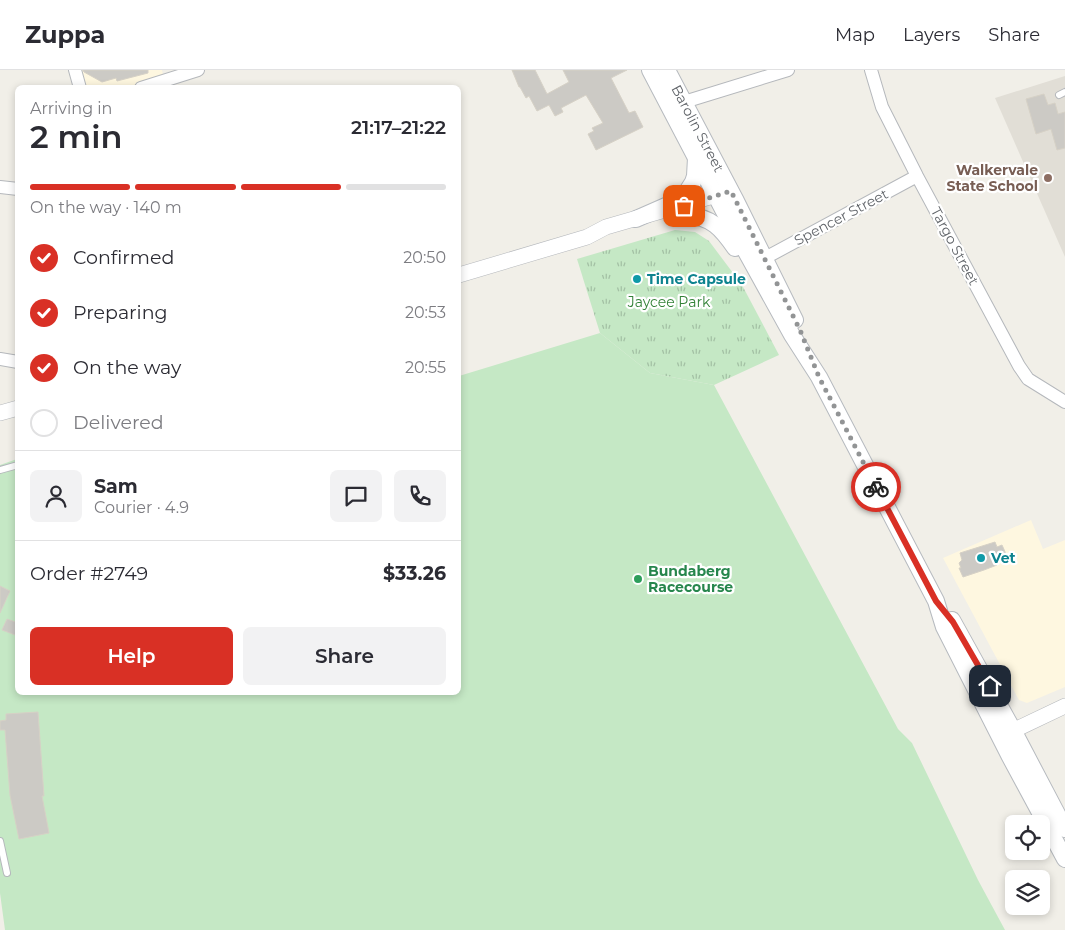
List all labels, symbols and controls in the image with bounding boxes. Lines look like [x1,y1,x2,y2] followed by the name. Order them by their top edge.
[25,20,105,49] text: Zuppa
[835,24,875,46] text: Map
[903,24,960,46] text: Layers
[988,24,1040,46] text: Share
[667,82,728,175] street label: Barolin Street
[30,99,112,118] text: Arriving in
[351,116,446,139] text: 21:17–21:22
[30,117,122,156] text: 2 min
[947,161,1038,195] place label: Walkervale State School
[1042,172,1054,184] marker: Walkervale State School
[663,185,705,227] pin
[791,185,891,249] street label: Spencer Street
[670,192,698,220] icon: bag
[30,198,182,217] text: On the way · 140 m
[927,204,983,288] street label: Targo Street
[30,244,58,272] icon: check
[73,246,174,269] text: Confirmed
[403,248,446,267] text: 20:50
[647,270,746,288] place label: Time Capsule
[631,273,643,285] marker: Time Capsule
[627,293,711,311] park label: Jaycee Park
[30,299,58,327] icon: check
[73,301,168,324] text: Preparing
[405,303,446,322] text: 20:53
[30,354,58,382] icon: check
[73,356,181,379] text: On the way
[405,358,446,377] text: 20:55
[73,411,164,434] text: Delivered
[851,462,901,512] courier
[30,470,82,522] button: person
[330,470,382,522] button: chat
[394,470,446,522] button: phone
[862,473,890,501] icon: bike
[94,475,138,498] text: Sam
[94,498,189,517] text: Courier · 4.9
[990,549,1016,567] place label: Vet
[975,552,987,564] marker: Vet
[30,562,148,585] text: Order #2749
[383,562,446,585] text: $33.26
[648,562,733,596] place label: Bundaberg Racecourse
[632,573,644,585] marker: Bundaberg Racecourse
[30,627,233,685] button: Help
[243,627,446,685] button: Share
[969,665,1011,707] pin
[976,672,1004,700] icon: home
[1005,815,1050,915] map controls
[1005,815,1050,860] button: locate
[1005,870,1050,915] button: layers

